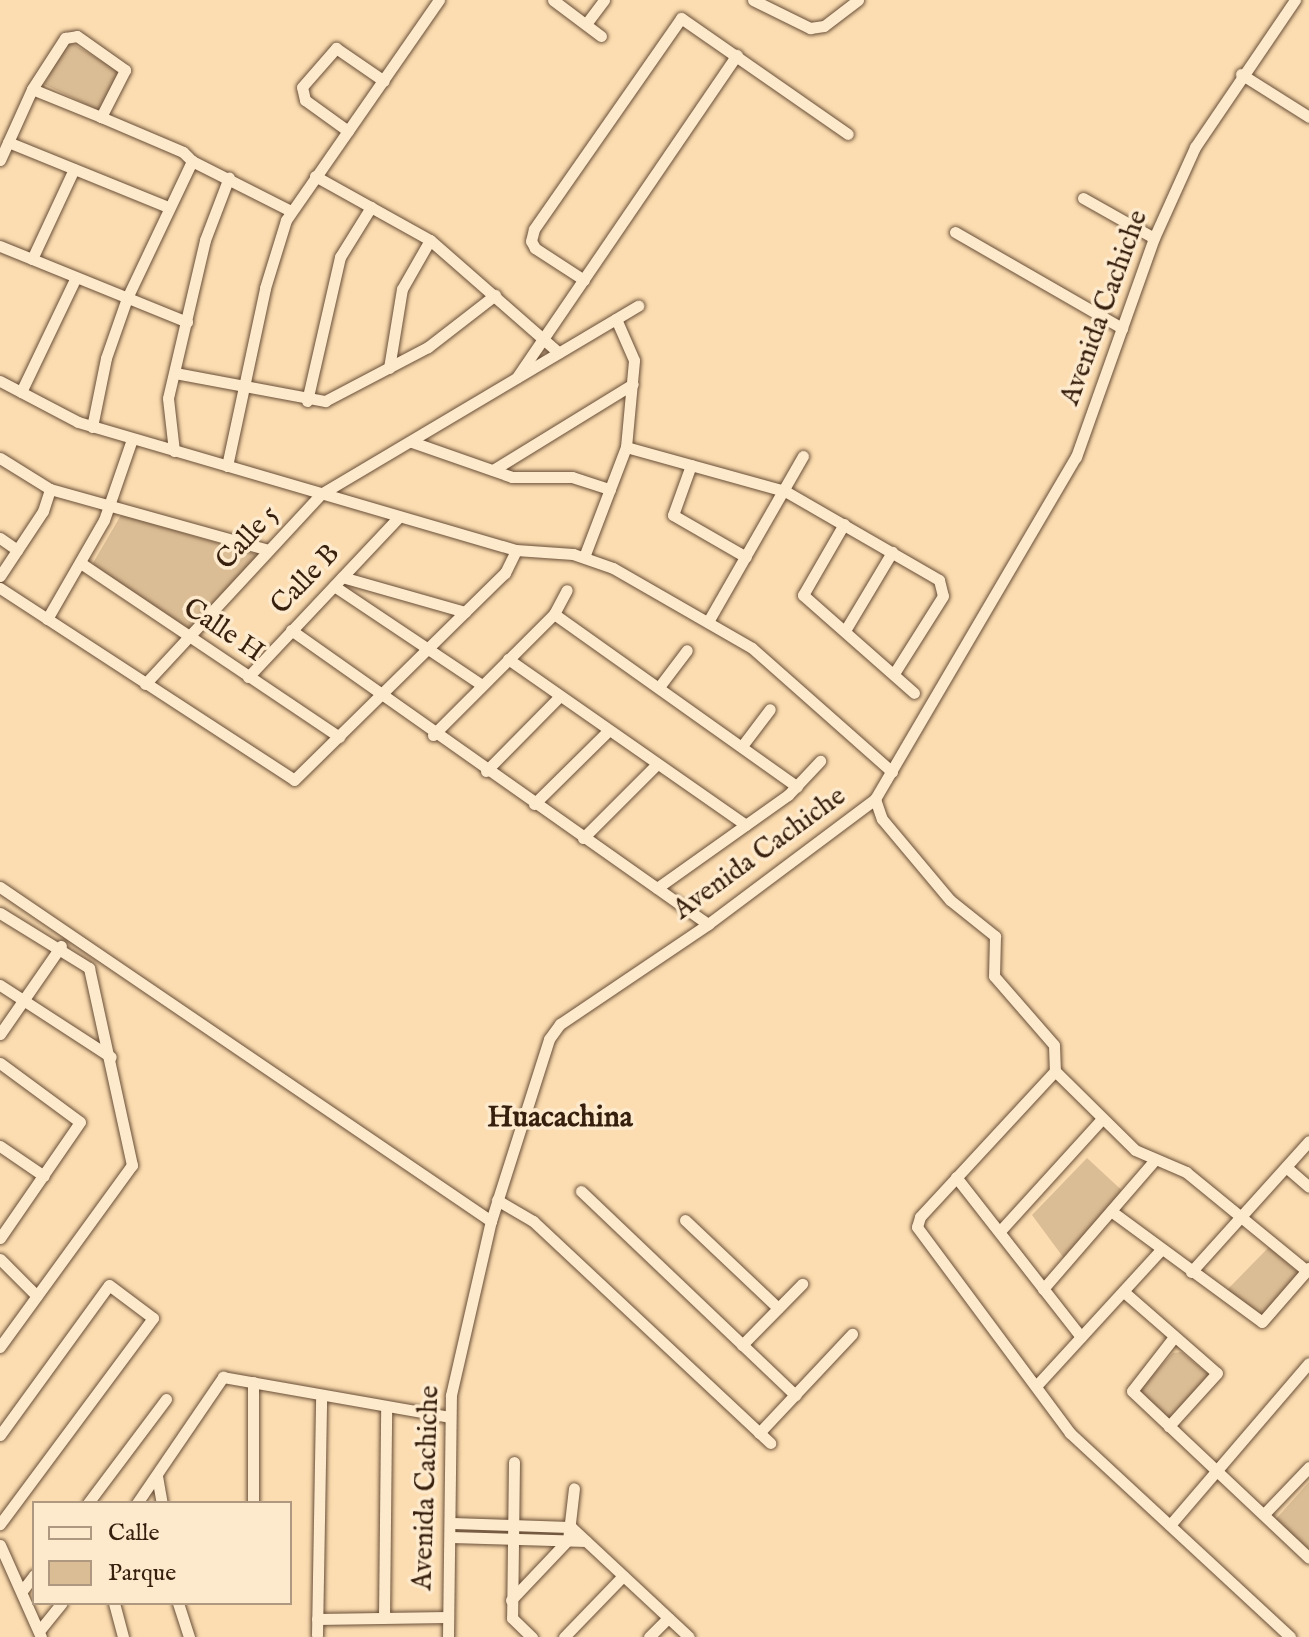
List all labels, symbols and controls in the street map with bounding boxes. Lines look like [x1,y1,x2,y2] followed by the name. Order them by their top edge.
[1054,206,1156,410] street label: Avenida Cachiche
[210,499,286,577] street label: Calle 5
[264,538,348,622] street label: Calle B
[176,592,270,670] street label: Calle H
[667,780,853,928] street label: Avenida Cachiche
[487,1100,633,1136] district label: Huacachina
[407,1385,447,1591] street label: Avenida Cachiche
[32,1501,292,1605] legend
[108,1518,160,1549] text: Calle
[108,1558,176,1589] text: Parque

